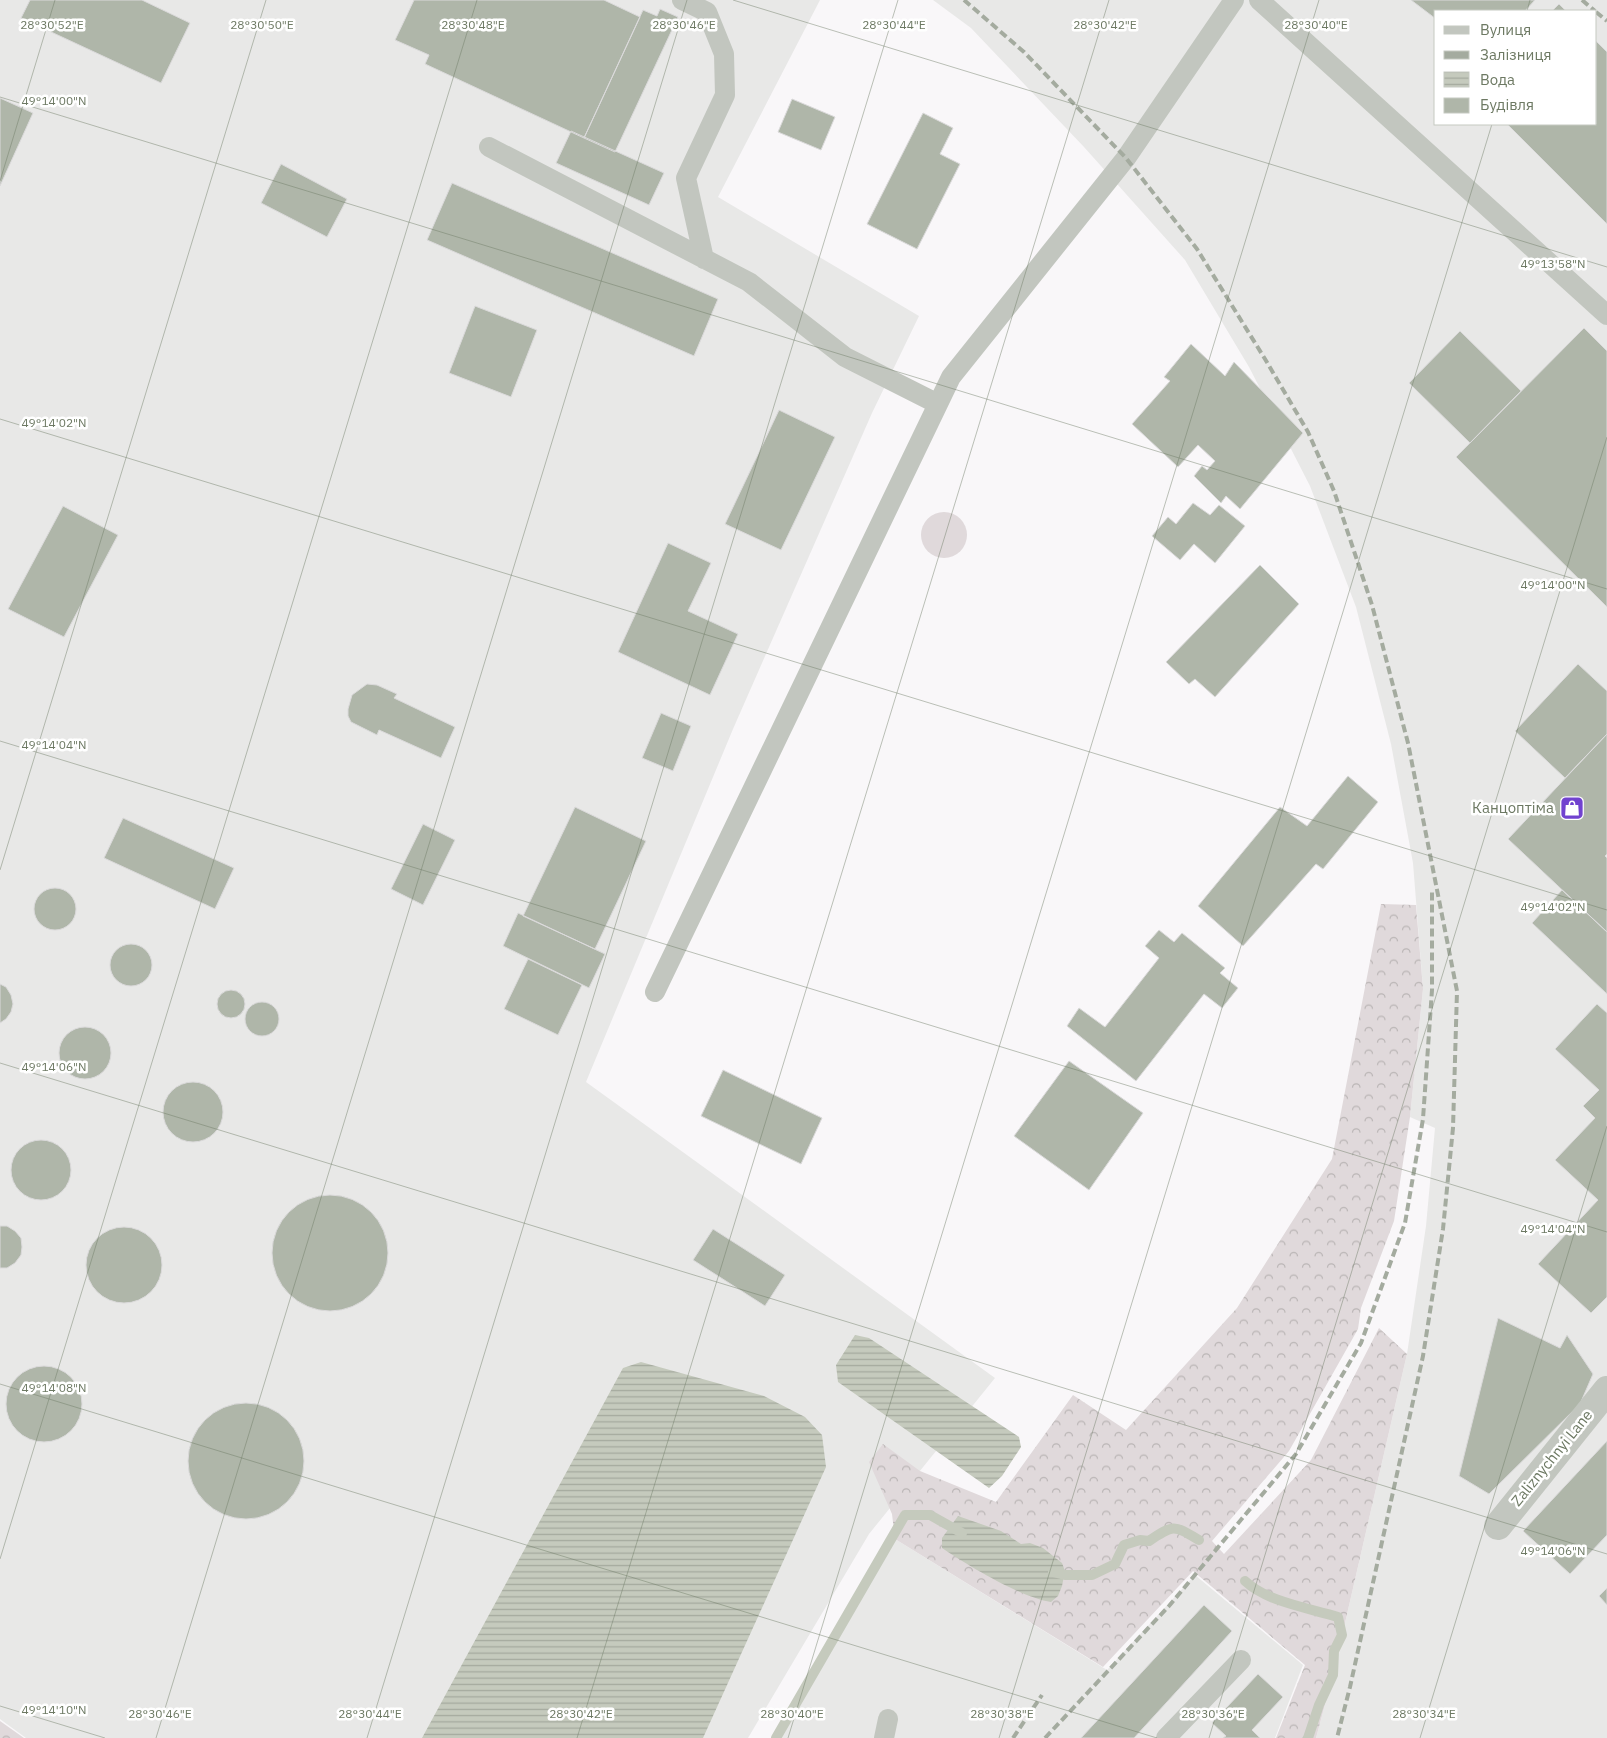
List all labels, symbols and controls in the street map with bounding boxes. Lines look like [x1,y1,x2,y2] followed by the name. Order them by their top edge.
[1434,10,1597,125] legend
[20,17,84,32] text: 28°30'52"E
[230,17,294,32] text: 28°30'50"E
[441,17,505,32] text: 28°30'48"E
[652,17,716,32] text: 28°30'46"E
[862,17,926,32] text: 28°30'44"E
[1073,17,1137,32] text: 28°30'42"E
[1284,17,1348,32] text: 28°30'40"E
[1480,20,1531,39] text: Вулиця
[1480,45,1551,64] text: Залізниця
[1480,70,1515,89] text: Вода
[21,93,87,108] text: 49°14'00"N
[1480,95,1534,114] text: Будівля
[1520,256,1586,271] text: 49°13'58"N
[21,415,87,430] text: 49°14'02"N
[1520,577,1586,592] text: 49°14'00"N
[21,737,87,752] text: 49°14'04"N
[1559,795,1585,821] shop icon: Канцоптіма
[1472,798,1554,817] place label: Канцоптіма
[1520,899,1586,914] text: 49°14'02"N
[21,1059,87,1074] text: 49°14'06"N
[1520,1221,1586,1236] text: 49°14'04"N
[21,1380,87,1395] text: 49°14'08"N
[1507,1406,1596,1510] street label: Zaliznychnyi Lane
[1520,1543,1586,1558] text: 49°14'06"N
[21,1702,87,1717] text: 49°14'10"N
[128,1706,192,1721] text: 28°30'46"E
[338,1706,402,1721] text: 28°30'44"E
[549,1706,613,1721] text: 28°30'42"E
[760,1706,824,1721] text: 28°30'40"E
[970,1706,1034,1721] text: 28°30'38"E
[1181,1706,1245,1721] text: 28°30'36"E
[1392,1706,1456,1721] text: 28°30'34"E

